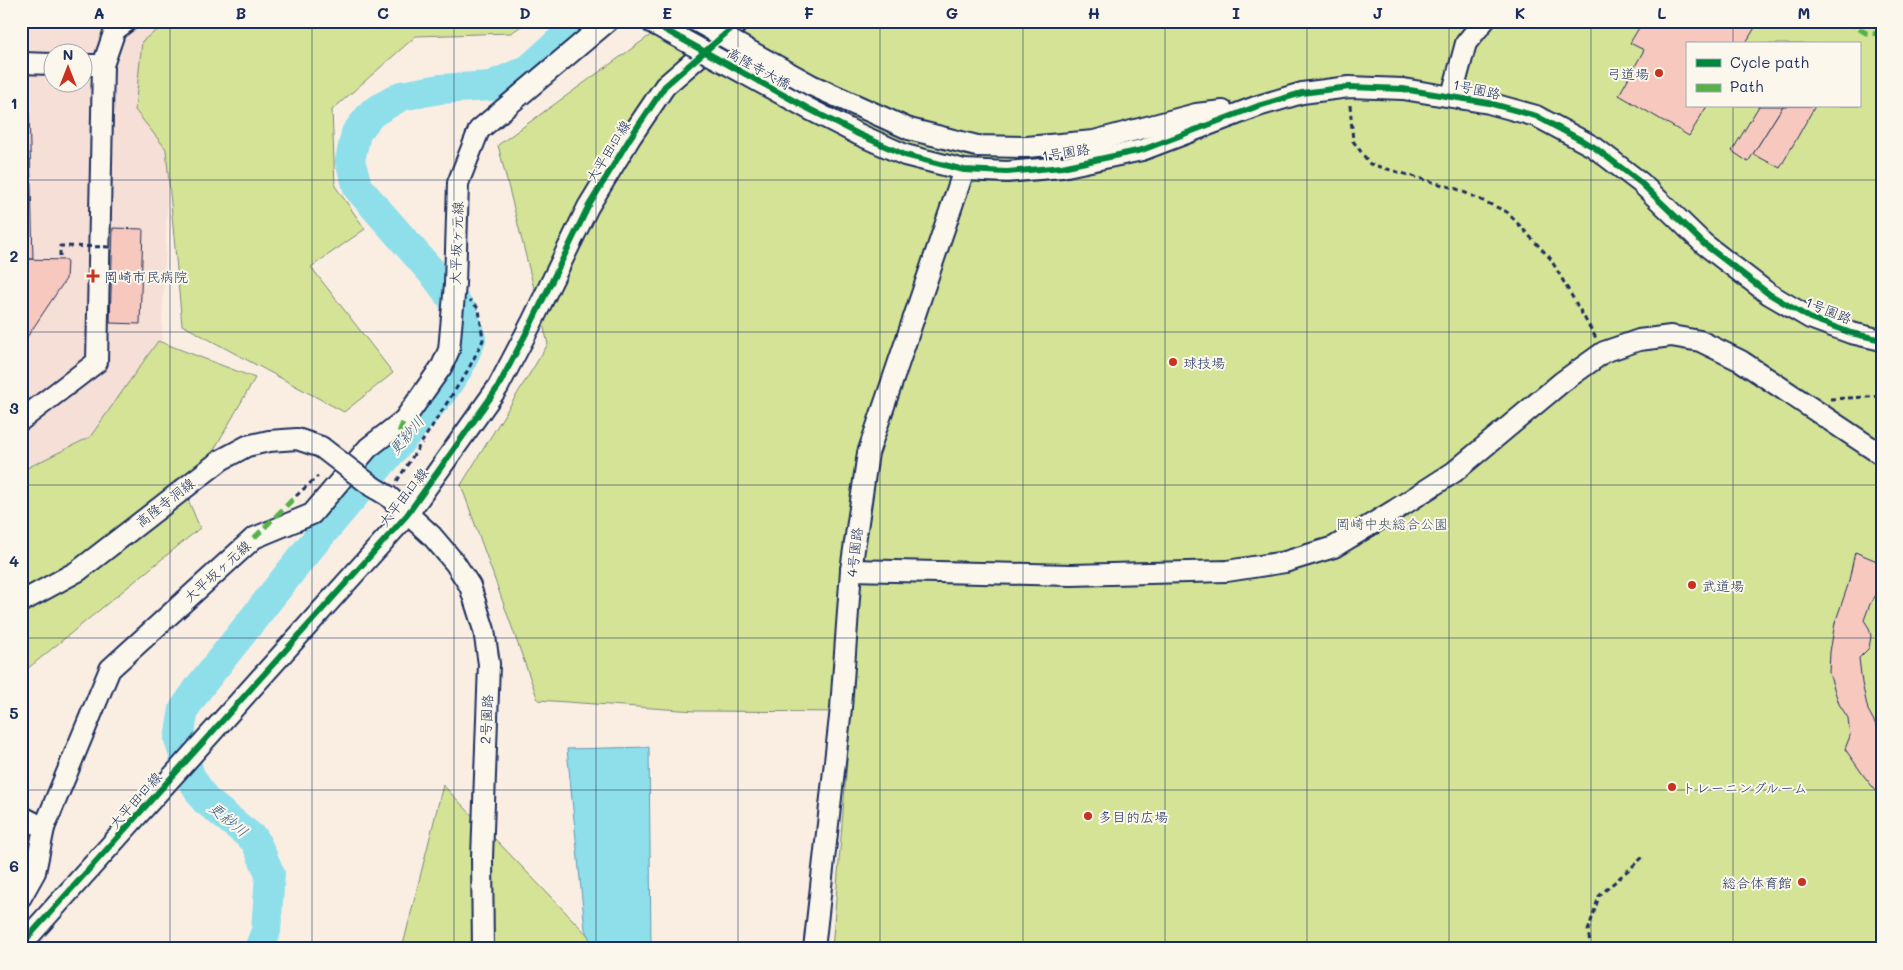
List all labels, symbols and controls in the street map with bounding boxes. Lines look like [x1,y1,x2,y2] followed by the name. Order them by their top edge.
[93,2,105,23] text: A
[236,2,246,23] text: B
[377,2,389,23] text: C
[519,2,531,23] text: D
[662,2,672,23] text: E
[804,2,814,23] text: F
[946,2,958,23] text: G
[1088,2,1100,23] text: H
[1232,2,1240,23] text: I
[1373,2,1383,23] text: J
[1515,2,1525,23] text: K
[1657,2,1667,23] text: L
[1798,2,1810,23] text: M
[42,42,92,92] north arrow
[1686,42,1860,108] legend
[724,43,794,93] street label: 高隆寺大橋
[63,45,73,64] text: N
[1730,52,1809,72] text: Cycle path
[1607,64,1649,83] place label: 弓道場
[1653,67,1665,79] marker: 弓道場
[1451,75,1503,103] street label: 1号園路
[1730,76,1764,96] text: Path
[10,92,18,113] text: 1
[581,116,635,186] street label: 大平田口線
[1041,139,1091,165] street label: 1号園路
[445,201,467,285] street label: 大平坂ヶ元線
[10,245,19,266] text: 2
[104,267,188,286] place label: 岡崎市民病院
[86,269,100,283] marker: 岡崎市民病院
[1803,292,1855,328] street label: 1号園路
[1183,353,1225,372] place label: 球技場
[1167,356,1179,368] marker: 球技場
[9,397,19,418] text: 3
[384,411,428,459] water label: 更紗川
[374,464,432,530] street label: 大平田口線
[132,473,198,531] street label: 高隆寺洞線
[1336,514,1448,533] park label: 岡崎中央総合公園
[842,526,866,578] street label: 4号園路
[179,536,255,606] street label: 大平坂ヶ元線
[9,550,19,571] text: 4
[1702,576,1744,595] place label: 武道場
[1686,579,1698,591] marker: 武道場
[475,694,497,744] street label: 2号園路
[9,702,19,723] text: 5
[105,768,165,832] street label: 大平田口線
[1682,778,1807,797] place label: トレーニングルーム
[1666,781,1678,793] marker: トレーニングルーム
[205,797,253,841] water label: 更紗川
[1098,807,1168,826] place label: 多目的広場
[1082,810,1094,822] marker: 多目的広場
[9,855,19,876] text: 6
[1722,873,1792,892] place label: 総合体育館
[1796,876,1808,888] marker: 総合体育館

